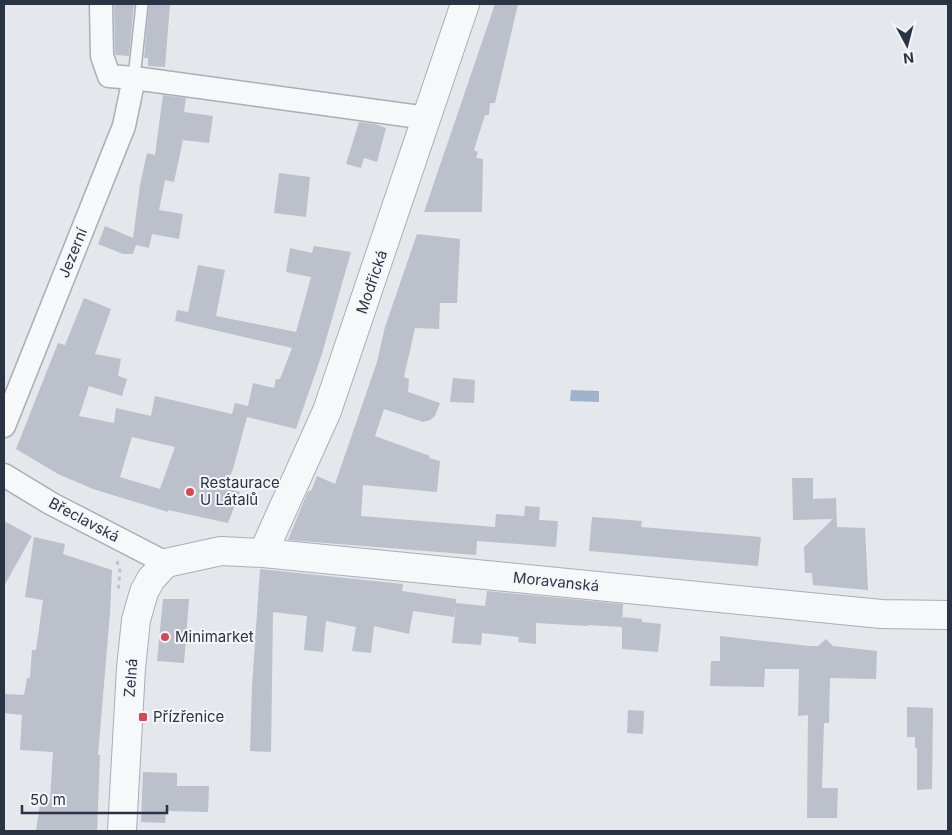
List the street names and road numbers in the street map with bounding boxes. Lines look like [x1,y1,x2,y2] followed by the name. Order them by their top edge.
[54,225,91,281] street label: Jezerní
[352,247,391,316] street label: Modřická
[46,493,123,546] street label: Břeclavská
[512,568,600,595] street label: Moravanská
[120,658,141,698] street label: Zelná

